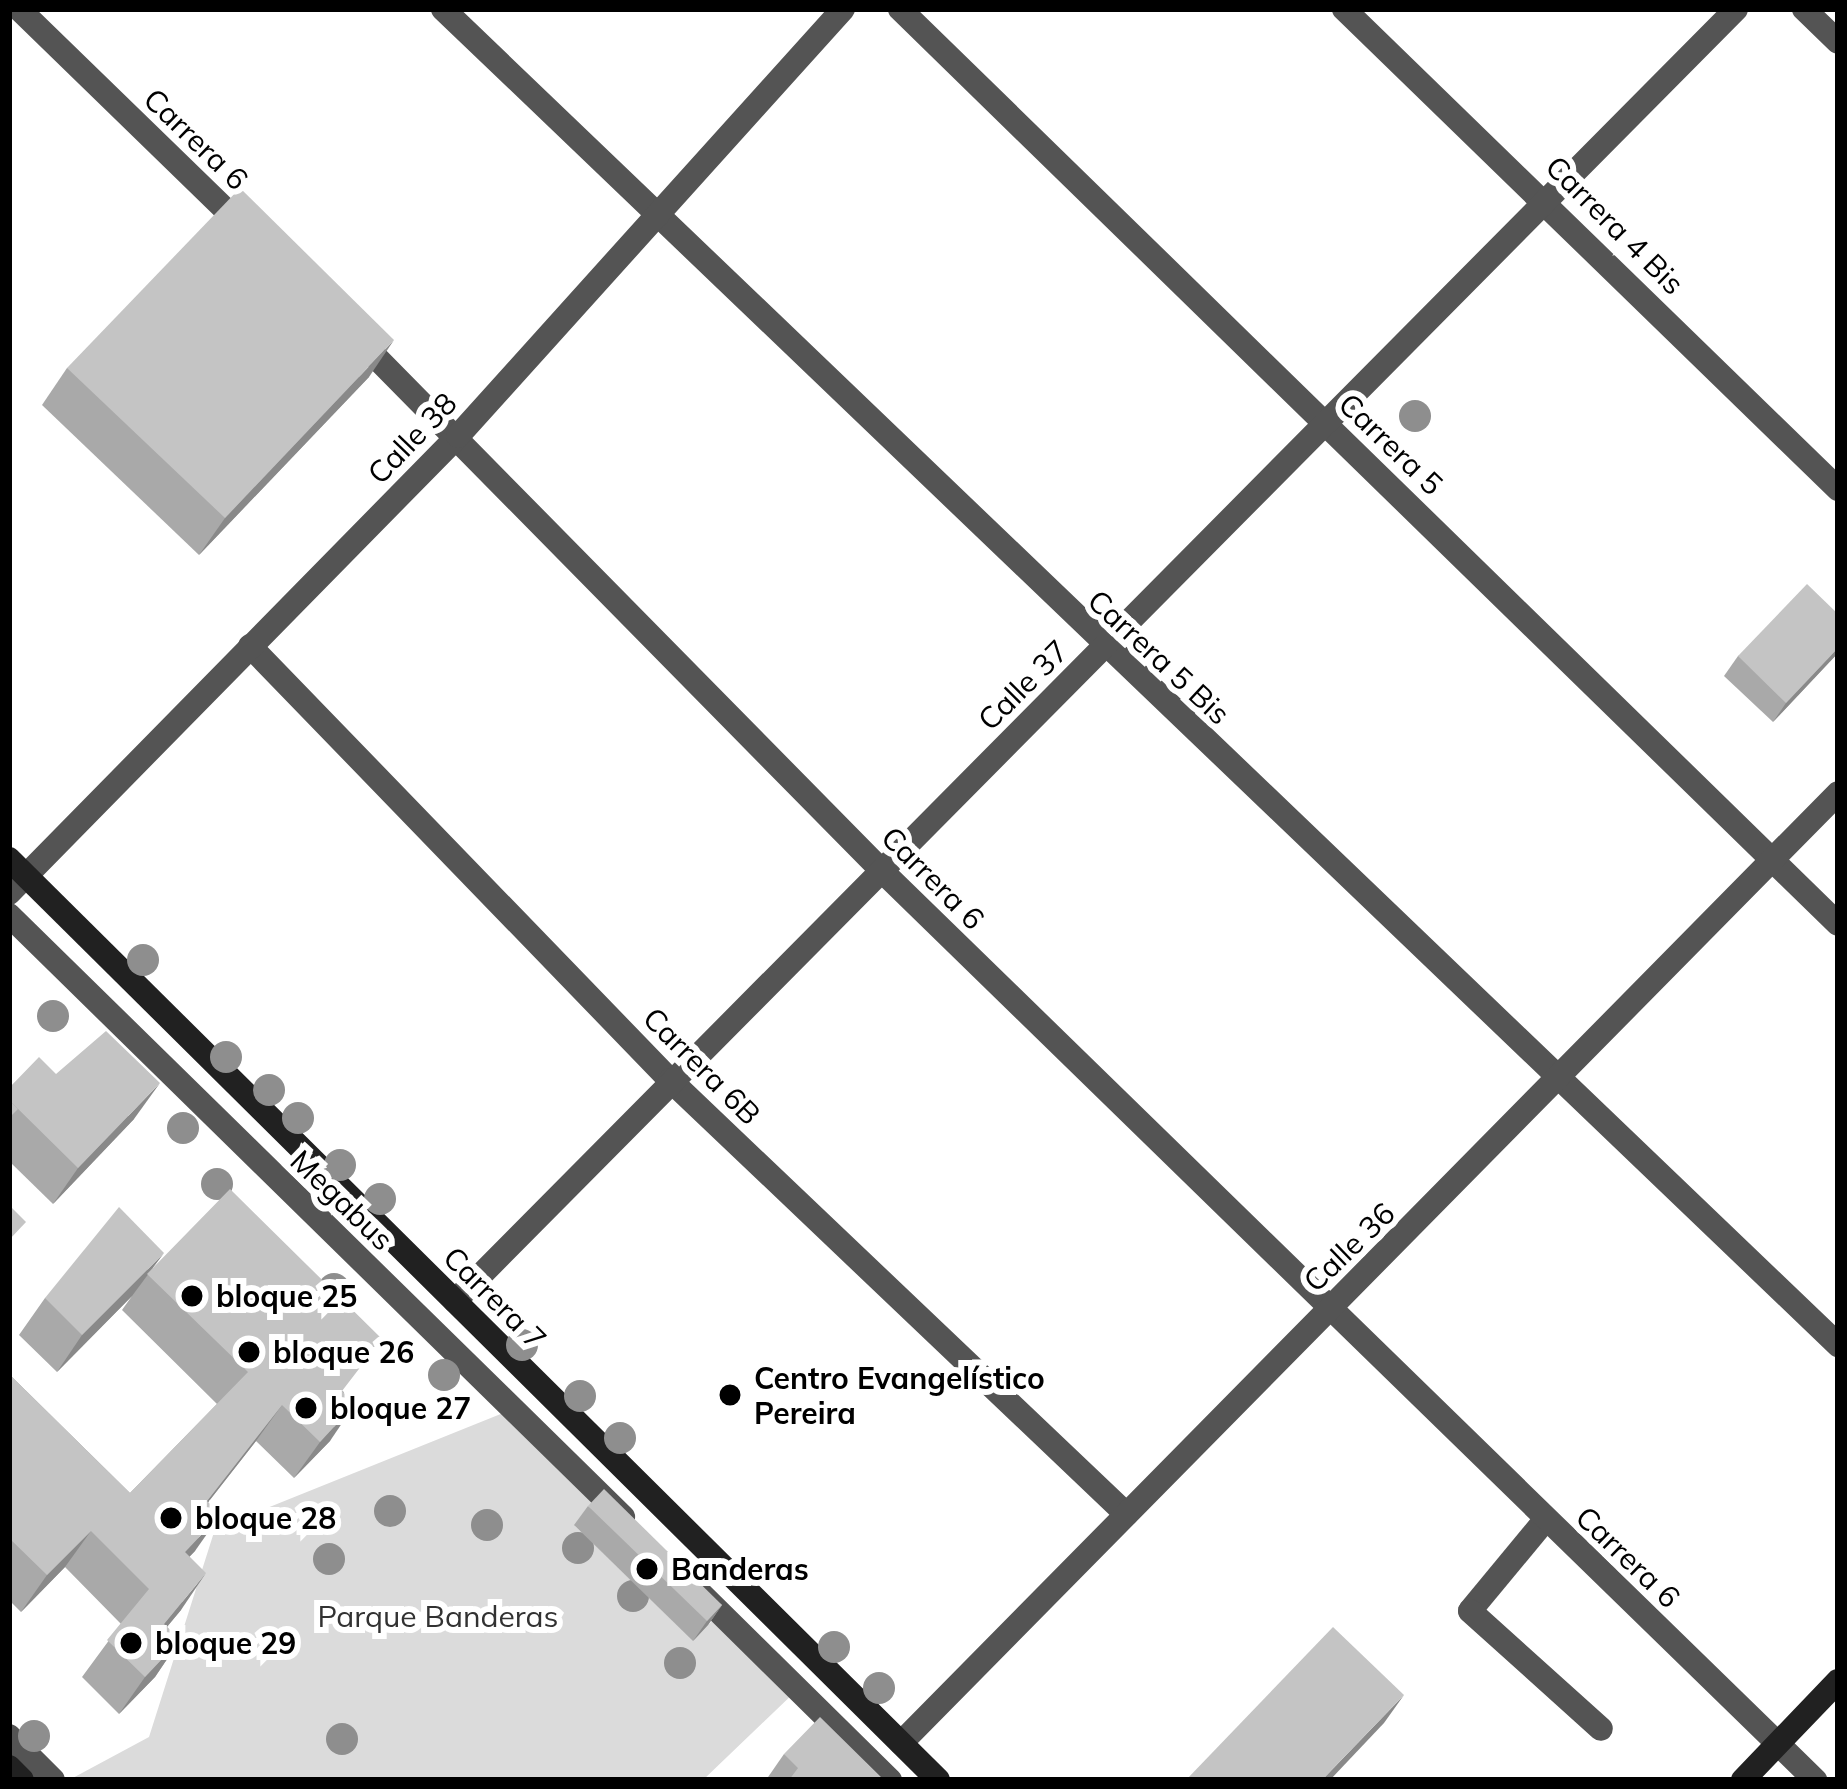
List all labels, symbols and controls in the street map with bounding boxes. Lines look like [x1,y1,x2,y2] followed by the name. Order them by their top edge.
[137,81,255,197] street label: Carrera 6
[1538,148,1692,302] street label: Carrera 4 Bis
[360,385,464,491] street label: Calle 38
[1332,386,1450,502] street label: Carrera 5
[1081,582,1237,732] street label: Carrera 5 Bis
[971,633,1075,737] street label: Calle 37
[874,819,992,937] street label: Carrera 6
[636,1000,768,1132] street label: Carrera 6B
[283,1142,401,1258] street label: Megabus
[1296,1195,1402,1299] street label: Calle 36
[436,1239,554,1357] street label: Carrera 7
[216,1278,357,1314] place label: bloque 25
[179,1283,205,1309] marker: bloque 25
[273,1334,414,1370] place label: bloque 26
[236,1339,262,1365] marker: bloque 26
[754,1360,1045,1430] place label: Centro Evangelístico Pereira
[717,1382,743,1408] marker: Centro Evangelístico Pereira
[330,1390,471,1426] place label: bloque 27
[293,1395,319,1421] marker: bloque 27
[1569,1499,1687,1615] street label: Carrera 6
[195,1500,336,1536] place label: bloque 28
[158,1505,184,1531] marker: bloque 28
[671,1551,809,1587] place label: Banderas
[634,1556,660,1582] marker: Banderas
[318,1598,558,1634] park label: Parque Banderas
[155,1625,296,1661] place label: bloque 29
[118,1630,144,1656] marker: bloque 29

